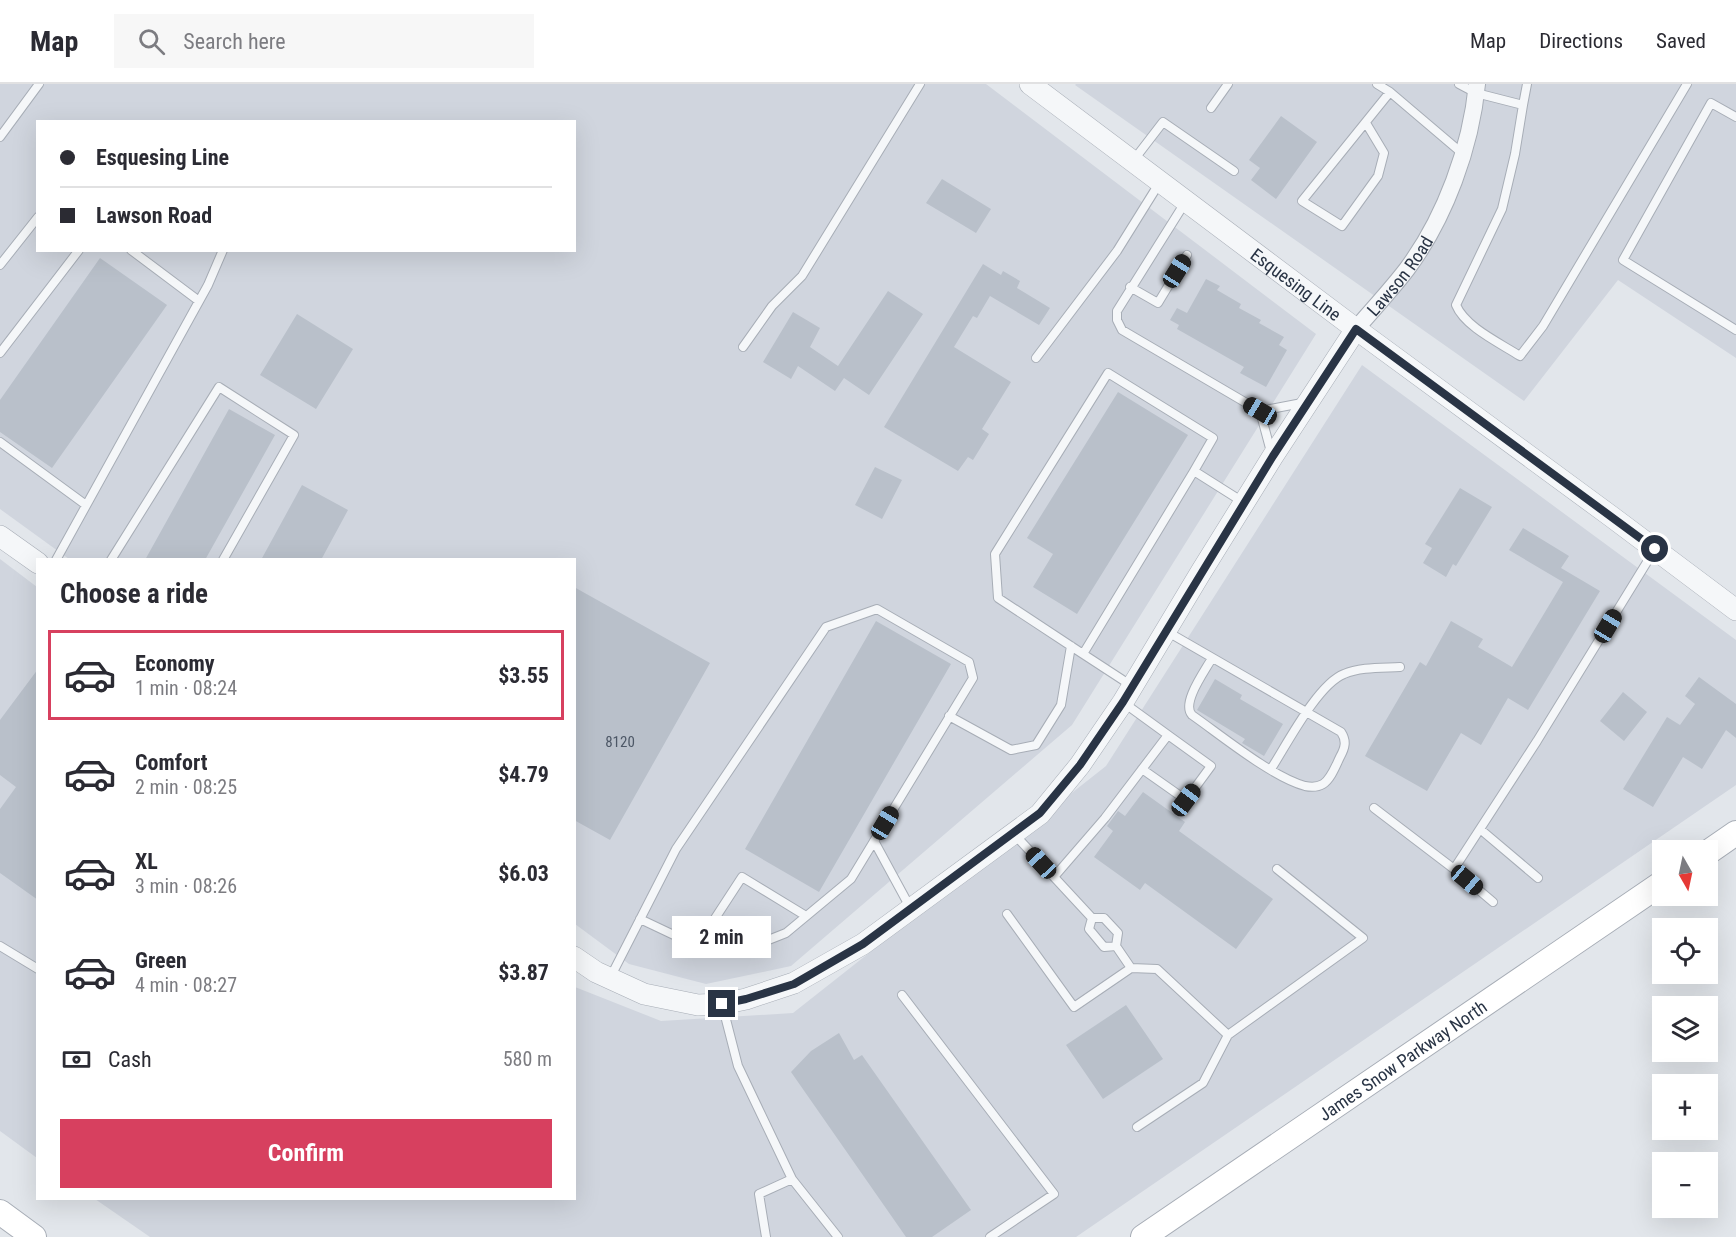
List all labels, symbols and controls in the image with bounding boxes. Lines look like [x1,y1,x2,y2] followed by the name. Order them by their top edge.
[114,14,534,68] search box
[30,25,78,58] text: Map
[135,25,168,58] icon: search
[183,29,286,54] text: Search here
[1470,29,1506,53] text: Map
[1539,29,1623,53] text: Directions
[1656,29,1706,53] text: Saved
[96,145,229,170] text: Esquesing Line
[96,203,212,228] text: Lawson Road
[1362,232,1437,320] street label: Lawson Road
[1247,243,1345,325] street label: Esquesing Line
[1160,251,1194,291] car
[1240,394,1280,428] car
[1641,535,1668,562] route start
[60,578,208,610] text: Choose a ride
[1591,606,1625,646] car
[63,648,117,702] icon: car
[135,651,215,676] text: Economy
[498,663,549,688] text: $3.55
[135,676,237,700] text: 1 min · 08:24
[605,733,635,751] house number: 8120
[63,747,117,801] icon: car
[135,750,208,775] text: Comfort
[498,762,549,787] text: $4.79
[135,775,237,799] text: 2 min · 08:25
[1168,780,1204,820] car
[868,803,902,843] car
[1652,840,1718,906] north arrow
[1652,840,1718,1218] map controls
[1022,844,1060,882] car
[63,846,117,900] icon: car
[135,849,158,874] text: XL
[498,861,549,886] text: $6.03
[1447,862,1487,898] car
[135,874,237,898] text: 3 min · 08:26
[672,917,771,959] callout: 2 min
[1652,918,1718,984] button: locate
[699,925,744,949] text: 2 min
[63,945,117,999] icon: car
[135,948,187,973] text: Green
[498,960,549,985] text: $3.87
[135,973,237,997] text: 4 min · 08:27
[708,990,735,1017] route end
[1314,995,1490,1125] street label: James Snow Parkway North
[1652,996,1718,1062] button: layers
[60,1043,93,1076] icon: cash
[108,1047,152,1072] text: Cash
[503,1047,552,1071] text: 580 m
[1652,1074,1718,1140] button: +
[60,1119,552,1188] button: Confirm
[1652,1152,1718,1218] button: −

